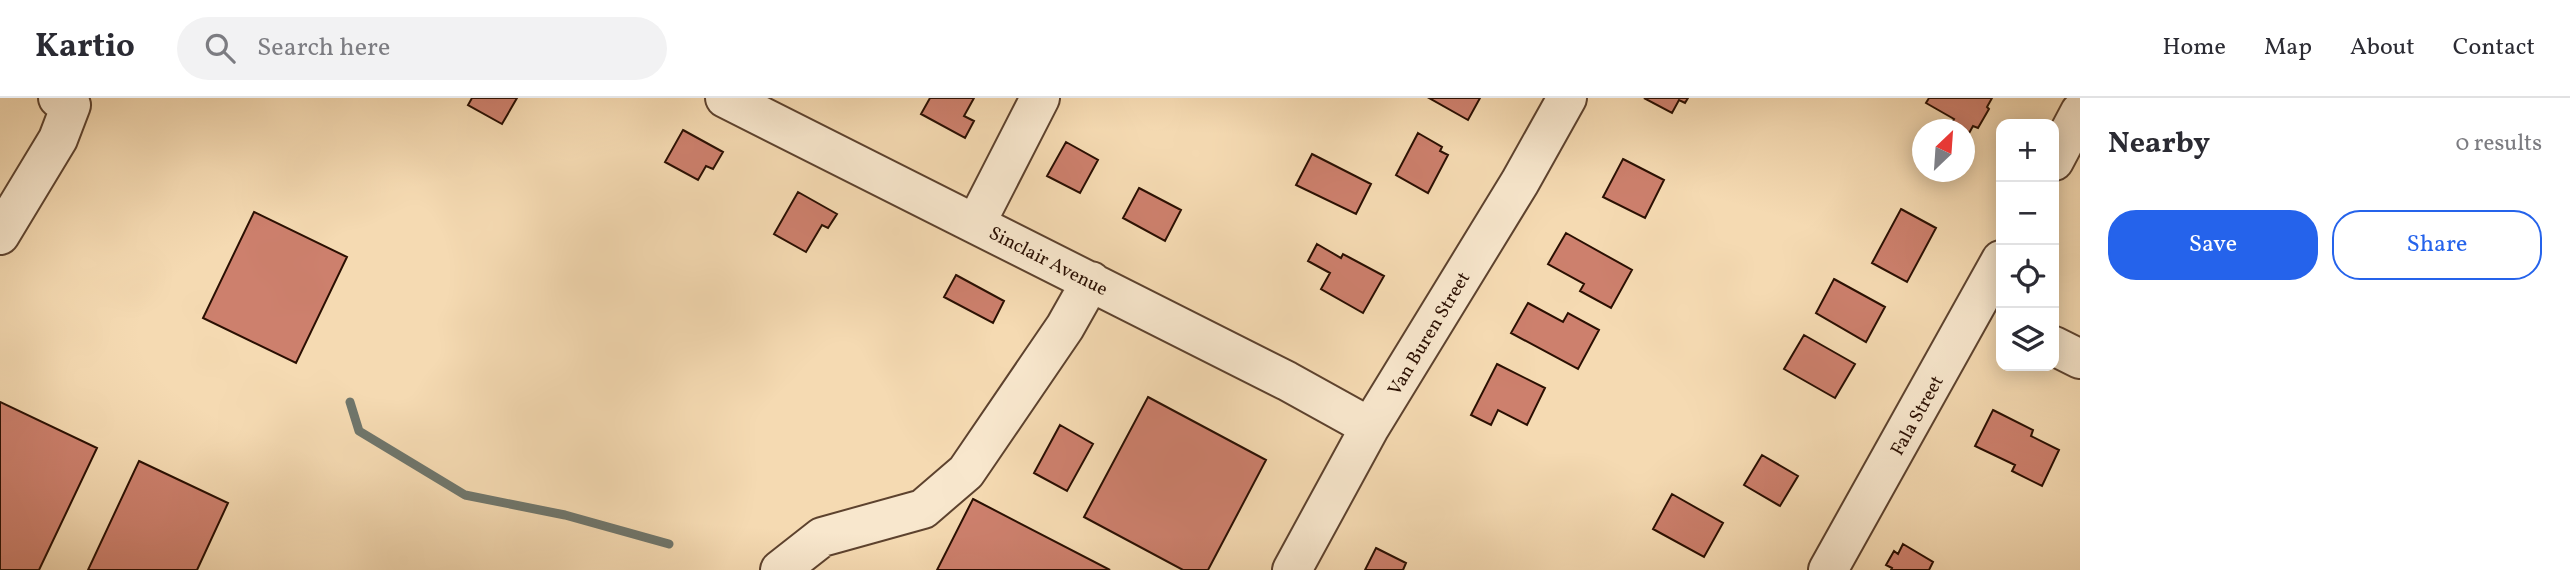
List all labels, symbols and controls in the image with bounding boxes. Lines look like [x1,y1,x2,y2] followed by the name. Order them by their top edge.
[177,17,667,80] search box
[35,25,135,71] text: Kartio
[201,29,239,67] icon: search
[257,30,390,66] text: Search here
[2162,31,2226,65] text: Home
[2264,31,2312,65] text: Map
[2350,31,2415,65] text: About
[2453,31,2535,65] text: Contact
[1912,119,1975,182] north arrow
[1996,119,2059,371] map controls
[1996,119,2059,182] button: +
[2108,123,2210,165] text: Nearby
[2455,128,2542,160] text: 0 results
[1996,182,2059,245] button: −
[2108,210,2318,280] button: Save
[2332,210,2542,280] button: Share
[984,221,1112,303] street label: Sinclair Avenue
[1996,245,2059,308] button: locate
[1382,267,1477,401] street label: Van Buren Street
[1996,308,2059,371] button: layers
[1885,371,1951,461] street label: Fala Street

